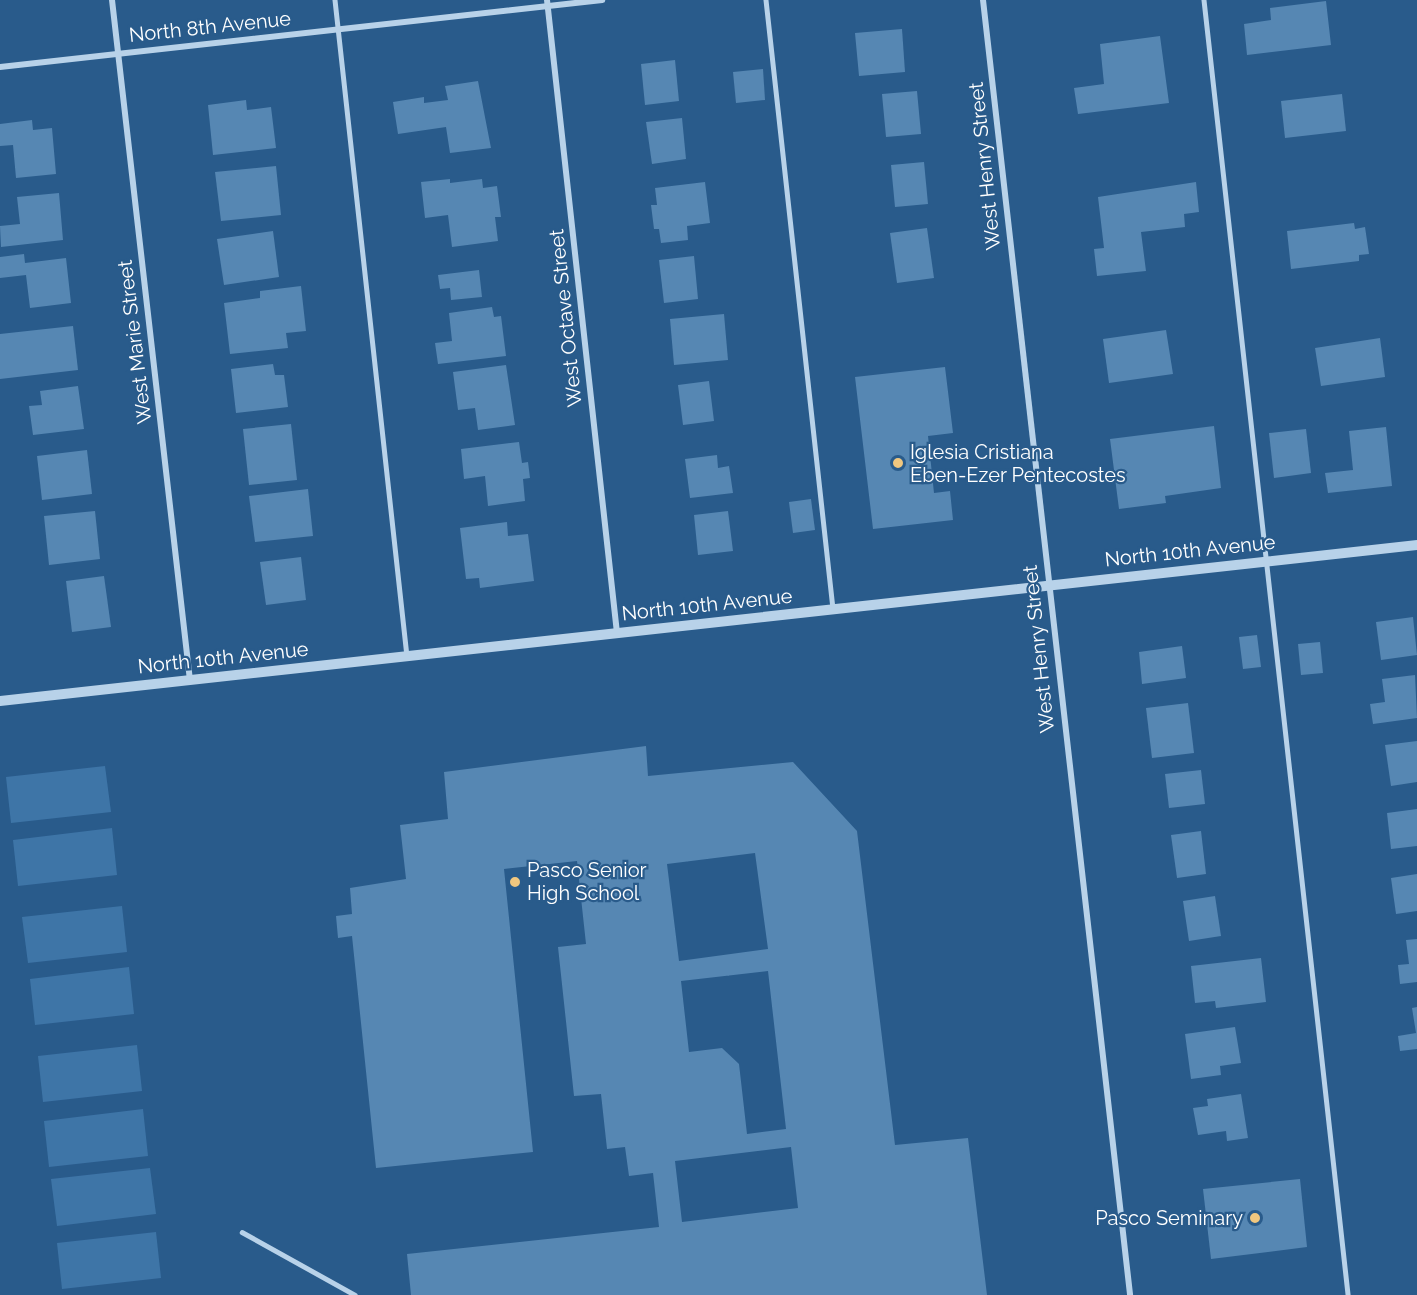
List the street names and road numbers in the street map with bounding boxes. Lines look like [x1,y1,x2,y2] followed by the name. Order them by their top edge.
[128,7,292,47] street label: North 8th Avenue
[964,81,1006,251] street label: West Henry Street
[545,228,587,408] street label: West Octave Street
[113,259,157,425] street label: West Marie Street
[1103,530,1277,572] street label: North 10th Avenue
[1018,564,1060,734] street label: West Henry Street
[620,584,794,626] street label: North 10th Avenue
[136,637,310,679] street label: North 10th Avenue

